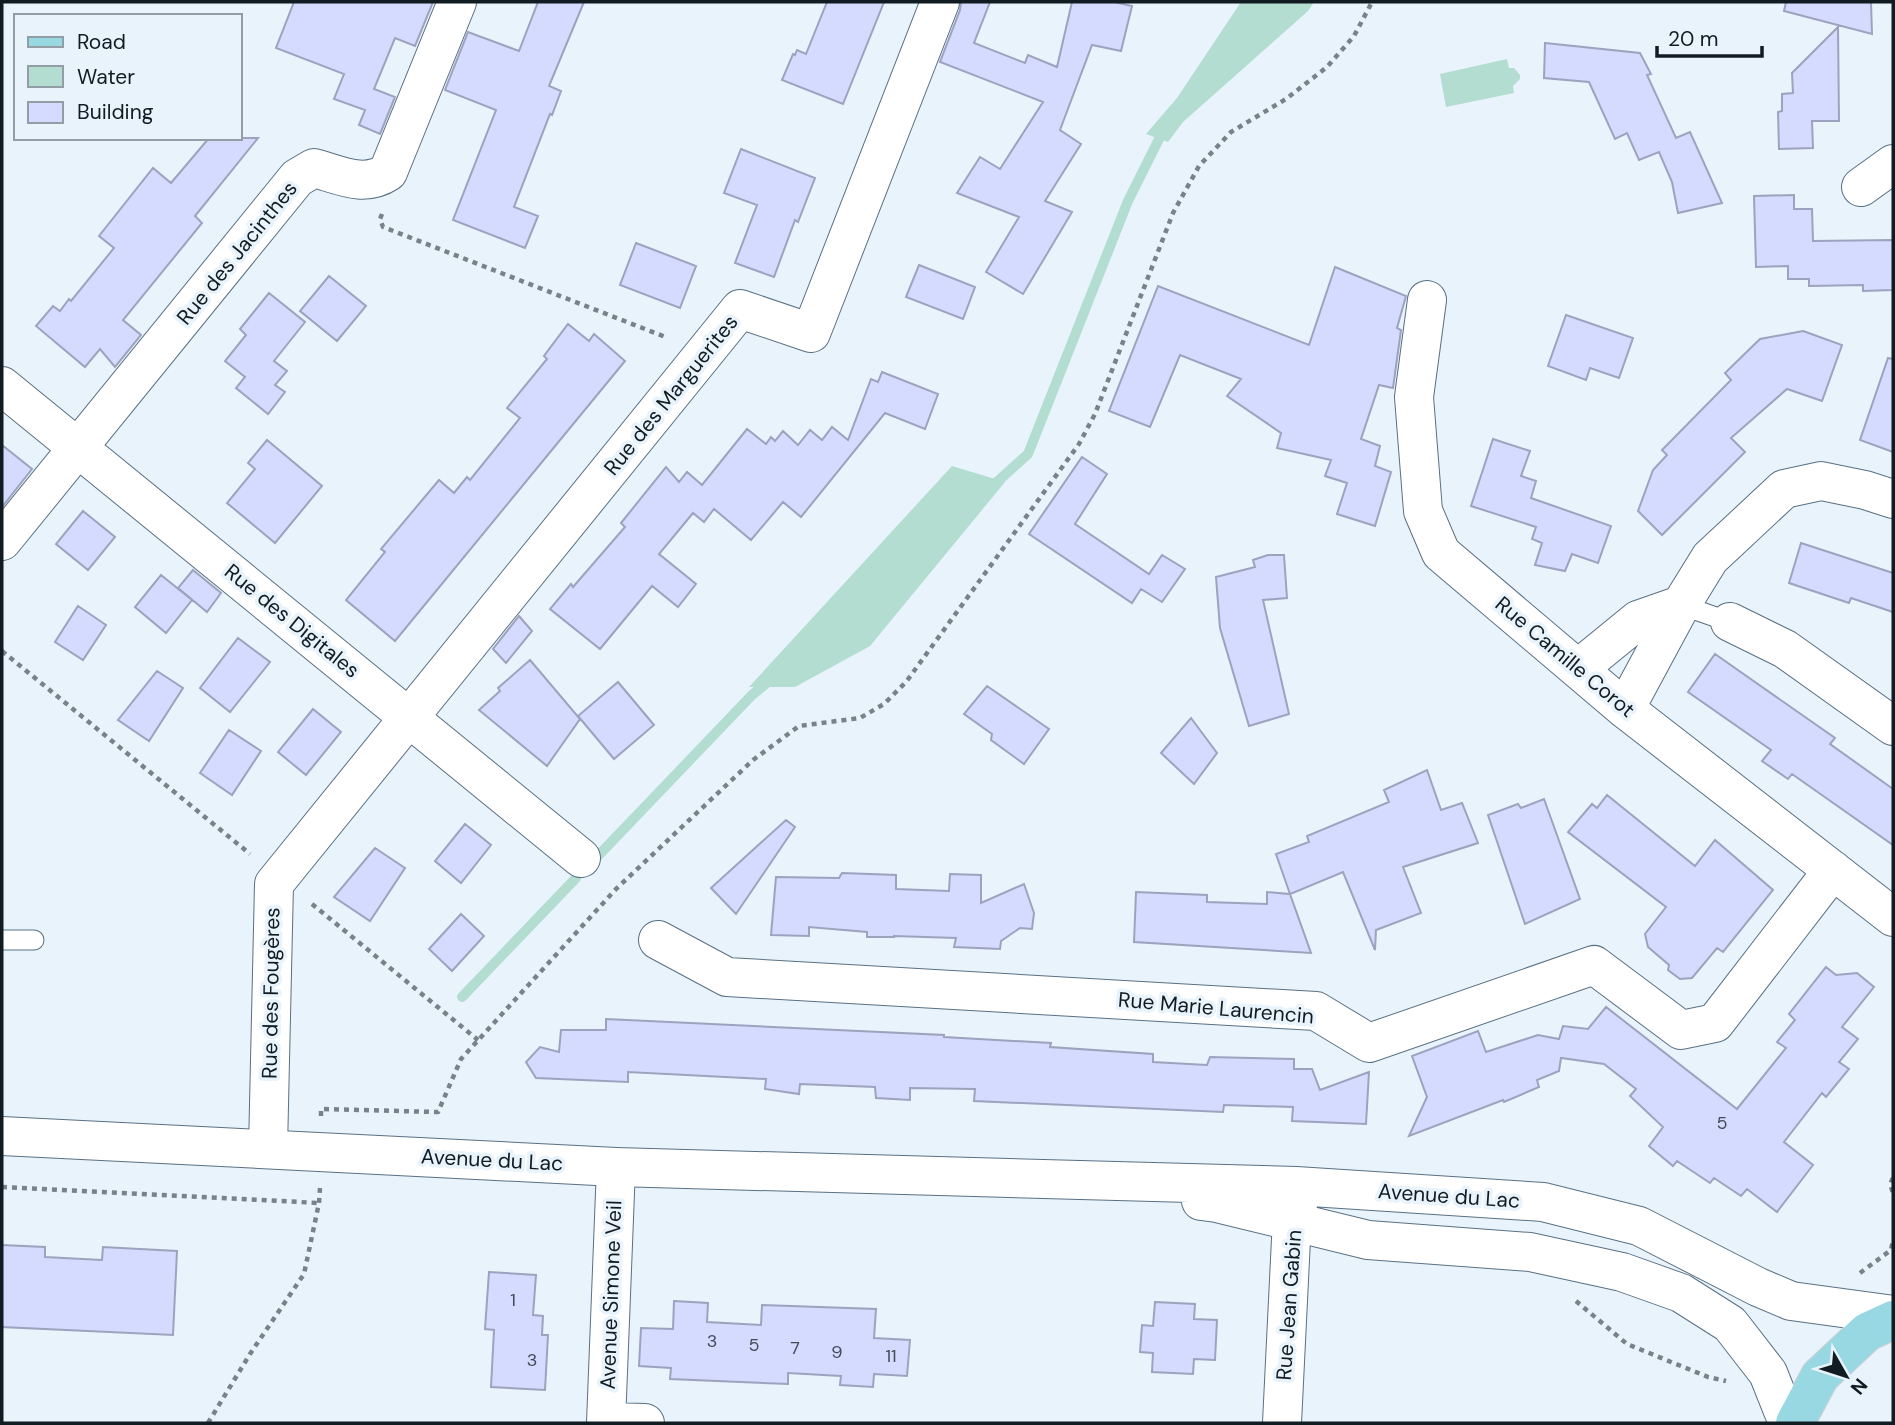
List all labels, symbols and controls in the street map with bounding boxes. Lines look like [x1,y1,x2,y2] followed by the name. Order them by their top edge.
[14,14,242,140] legend
[1657,14,1762,58] scale bar
[1668,25,1719,53] text: 20 m
[77,28,126,56] text: Road
[77,63,135,91] text: Water
[77,98,154,126] text: Building
[170,175,304,331] street label: Rue des Jacinthes
[598,309,744,481] street label: Rue des Marguerites
[219,558,365,684] street label: Rue des Digitales
[1489,590,1641,724] street label: Rue Camille Corot
[256,907,286,1079] street label: Rue des Fougères
[1117,985,1315,1031] street label: Rue Marie Laurencin
[1717,1111,1727,1135] house number: 5
[420,1142,564,1178] street label: Avenue du Lac
[1377,1177,1521,1215] street label: Avenue du Lac
[594,1200,628,1390] street label: Avenue Simone Veil
[1270,1229,1308,1381] street label: Rue Jean Gabin
[510,1288,516,1312] house number: 1
[707,1329,717,1353] house number: 3
[749,1333,759,1357] house number: 5
[790,1336,800,1360] house number: 7
[831,1340,843,1364] house number: 9
[1811,1341,1881,1411] north arrow
[885,1344,897,1368] house number: 11
[527,1348,537,1372] house number: 3
[1845,1373,1873,1400] text: N

